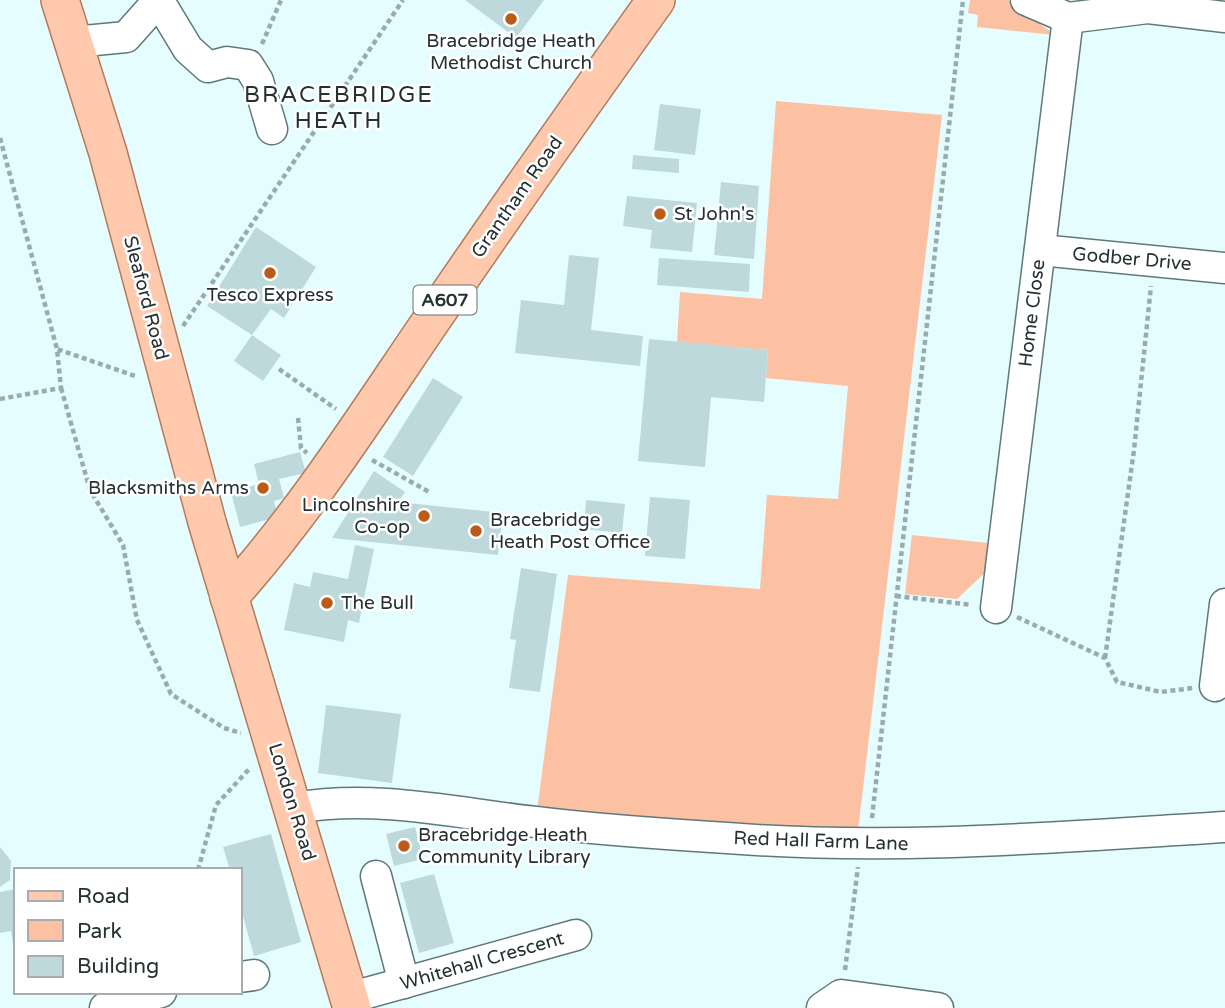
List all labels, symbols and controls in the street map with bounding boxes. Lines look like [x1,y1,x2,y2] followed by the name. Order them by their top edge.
[503,11,519,27] marker: Bracebridge Heath Methodist Church
[426,30,596,74] place label: Bracebridge Heath Methodist Church
[244,81,434,135] district label: BRACEBRIDGE HEATH
[467,132,567,262] street label: Grantham Road
[674,203,754,225] place label: St John's
[652,206,668,222] marker: St John's
[119,234,173,362] street label: Sleaford Road
[1071,243,1193,275] street label: Godber Drive
[1014,258,1050,368] street label: Home Close
[262,265,278,281] marker: Tesco Express
[206,284,334,306] place label: Tesco Express
[414,286,476,314] road number: A607
[88,477,249,499] place label: Blacksmiths Arms
[255,480,271,496] marker: Blacksmiths Arms
[302,494,410,538] place label: Lincolnshire Co-op
[416,508,432,524] marker: Lincolnshire Co-op
[490,509,650,553] place label: Bracebridge Heath Post Office
[468,523,484,539] marker: Bracebridge Heath Post Office
[341,592,414,614] place label: The Bull
[319,595,335,611] marker: The Bull
[264,741,320,863] street label: London Road
[418,824,591,868] place label: Bracebridge Heath Community Library
[733,827,909,855] street label: Red Hall Farm Lane
[396,838,412,854] marker: Bracebridge Heath Community Library
[14,868,242,994] legend
[77,884,130,909] text: Road
[77,919,122,944] text: Park
[398,927,566,995] street label: Whitehall Crescent
[77,954,159,979] text: Building

